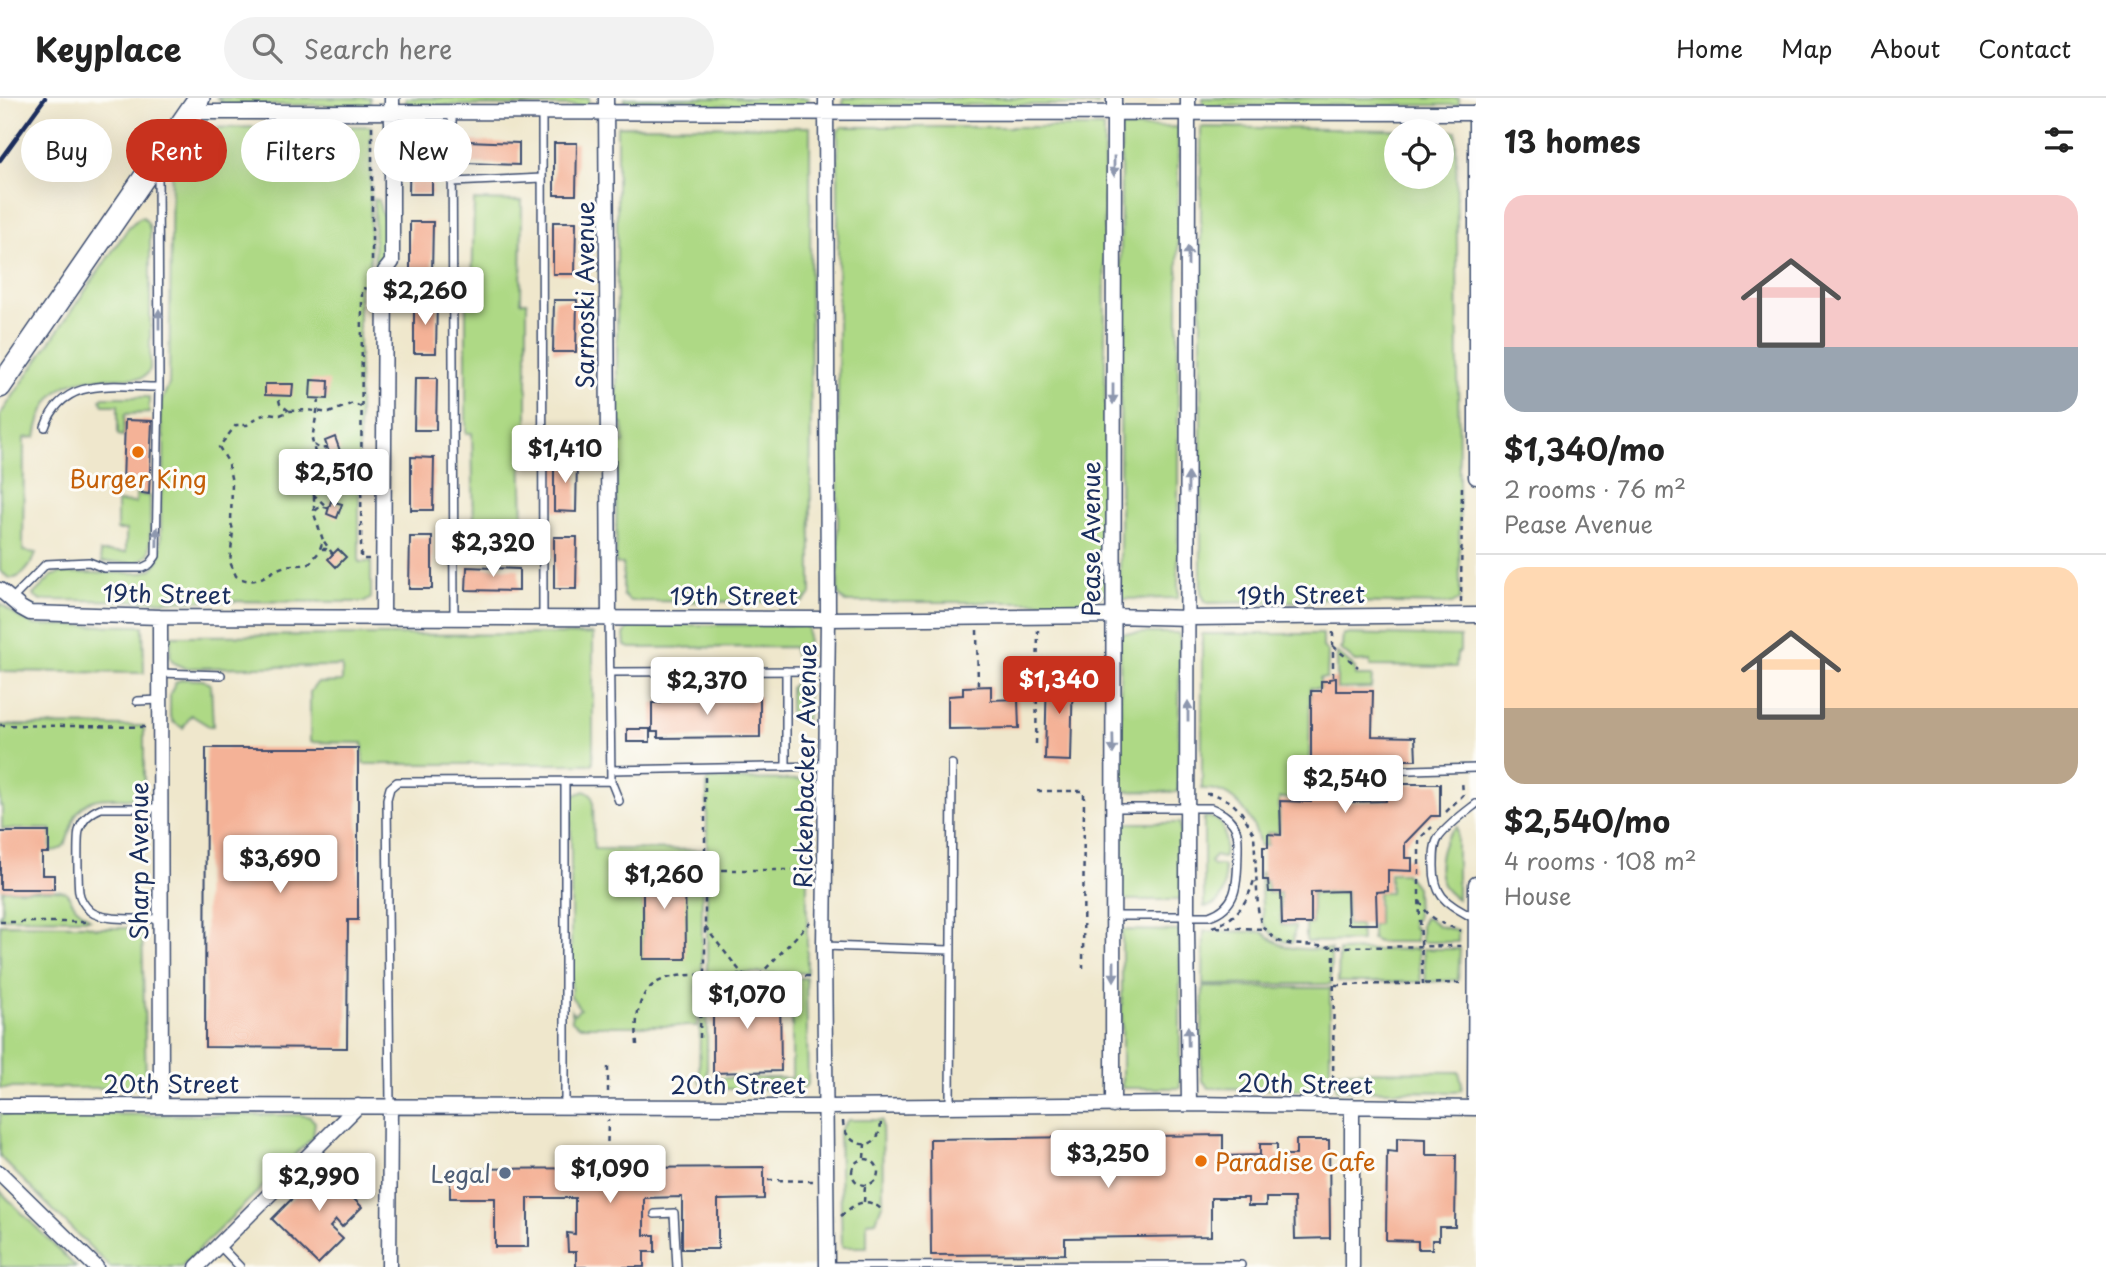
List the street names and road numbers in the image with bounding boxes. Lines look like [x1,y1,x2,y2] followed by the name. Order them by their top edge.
[566,201,602,389] street label: Sarnoski Avenue
[1072,461,1108,617] street label: Pease Avenue
[103,574,232,612] street label: 19th Street
[1237,575,1366,613] street label: 19th Street
[670,577,798,613] street label: 19th Street
[784,643,824,889] street label: Rickenbacker Avenue
[120,782,156,940] street label: Sharp Avenue
[1237,1064,1373,1102] street label: 20th Street
[103,1065,239,1101] street label: 20th Street
[670,1066,806,1102] street label: 20th Street

